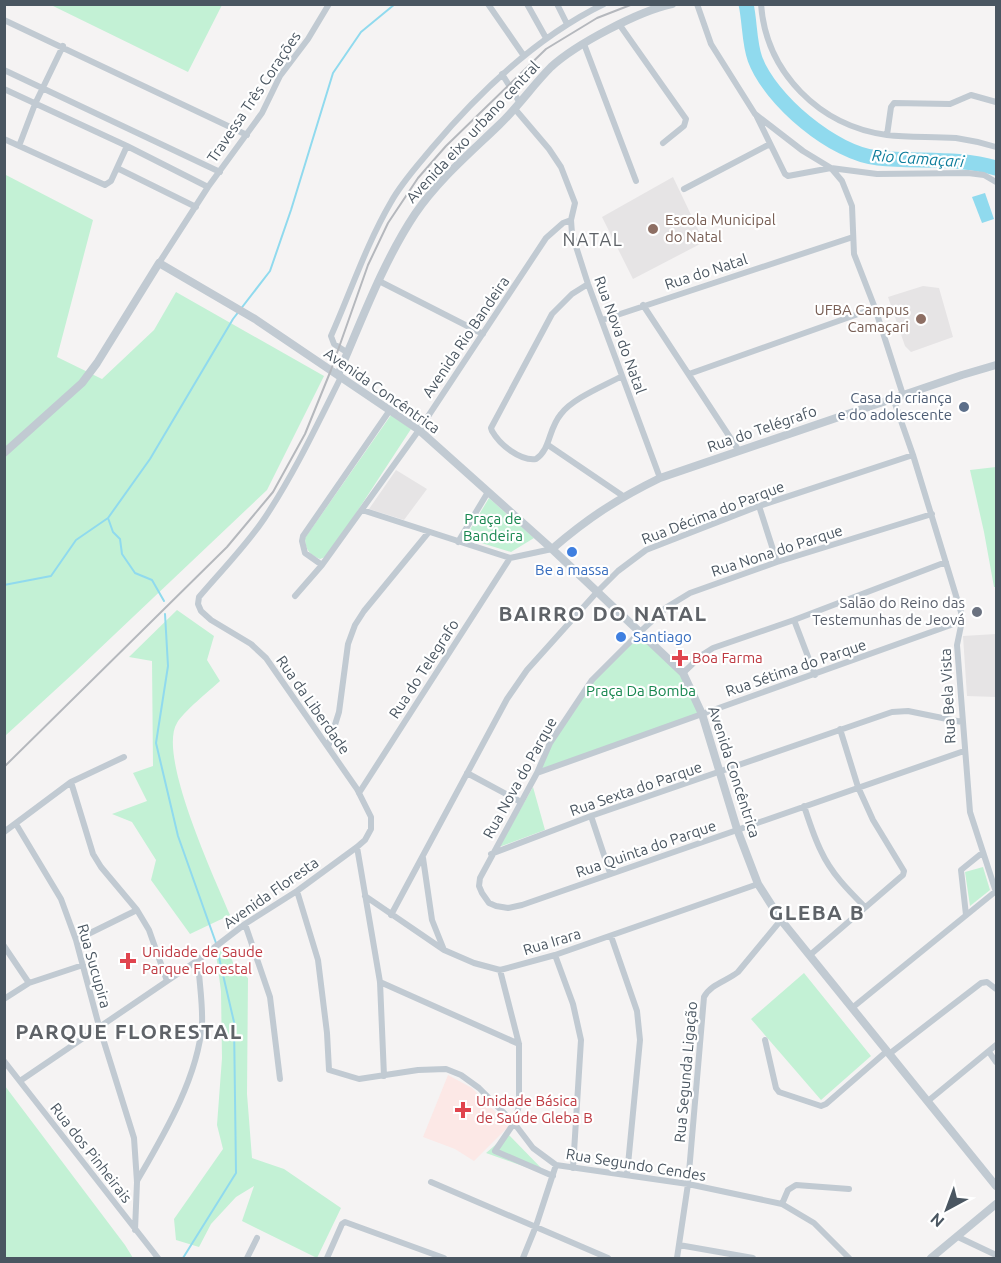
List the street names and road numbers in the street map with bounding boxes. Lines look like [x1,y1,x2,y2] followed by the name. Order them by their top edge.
[203,28,304,166] street label: Travessa Três Corações
[403,57,543,206] street label: Avenida eixo urbano central
[662,250,749,293] street label: Rua do Natal
[419,273,512,400] street label: Avenida Rio Bandeira
[591,274,650,396] street label: Rua Nova do Natal
[321,344,443,437] street label: Avenida Concêntrica
[705,402,819,455] street label: Rua do Telégrafo
[639,477,787,548] street label: Rua Décima do Parque
[709,521,845,580] street label: Rua Nona do Parque
[385,616,462,721] street label: Rua do Telegrafo
[723,635,868,700] street label: Rua Sétima do Parque
[937,648,958,744] street label: Rua Bela Vista
[273,652,354,757] street label: Rua da Liberdade
[705,704,764,840] street label: Avenida Concêntrica
[479,714,560,841] street label: Rua Nova do Parque
[568,758,704,819] street label: Rua Sexta do Parque
[573,817,718,881] street label: Rua Quinta do Parque
[220,854,321,932] street label: Avenida Floresta
[74,922,115,1010] street label: Rua Sucupira
[521,925,583,958] street label: Rua Irara
[671,1001,700,1143] street label: Rua Segunda Ligação
[47,1099,136,1206] street label: Rua dos Pinheirais
[565,1145,707,1184] street label: Rua Segundo Cendes

